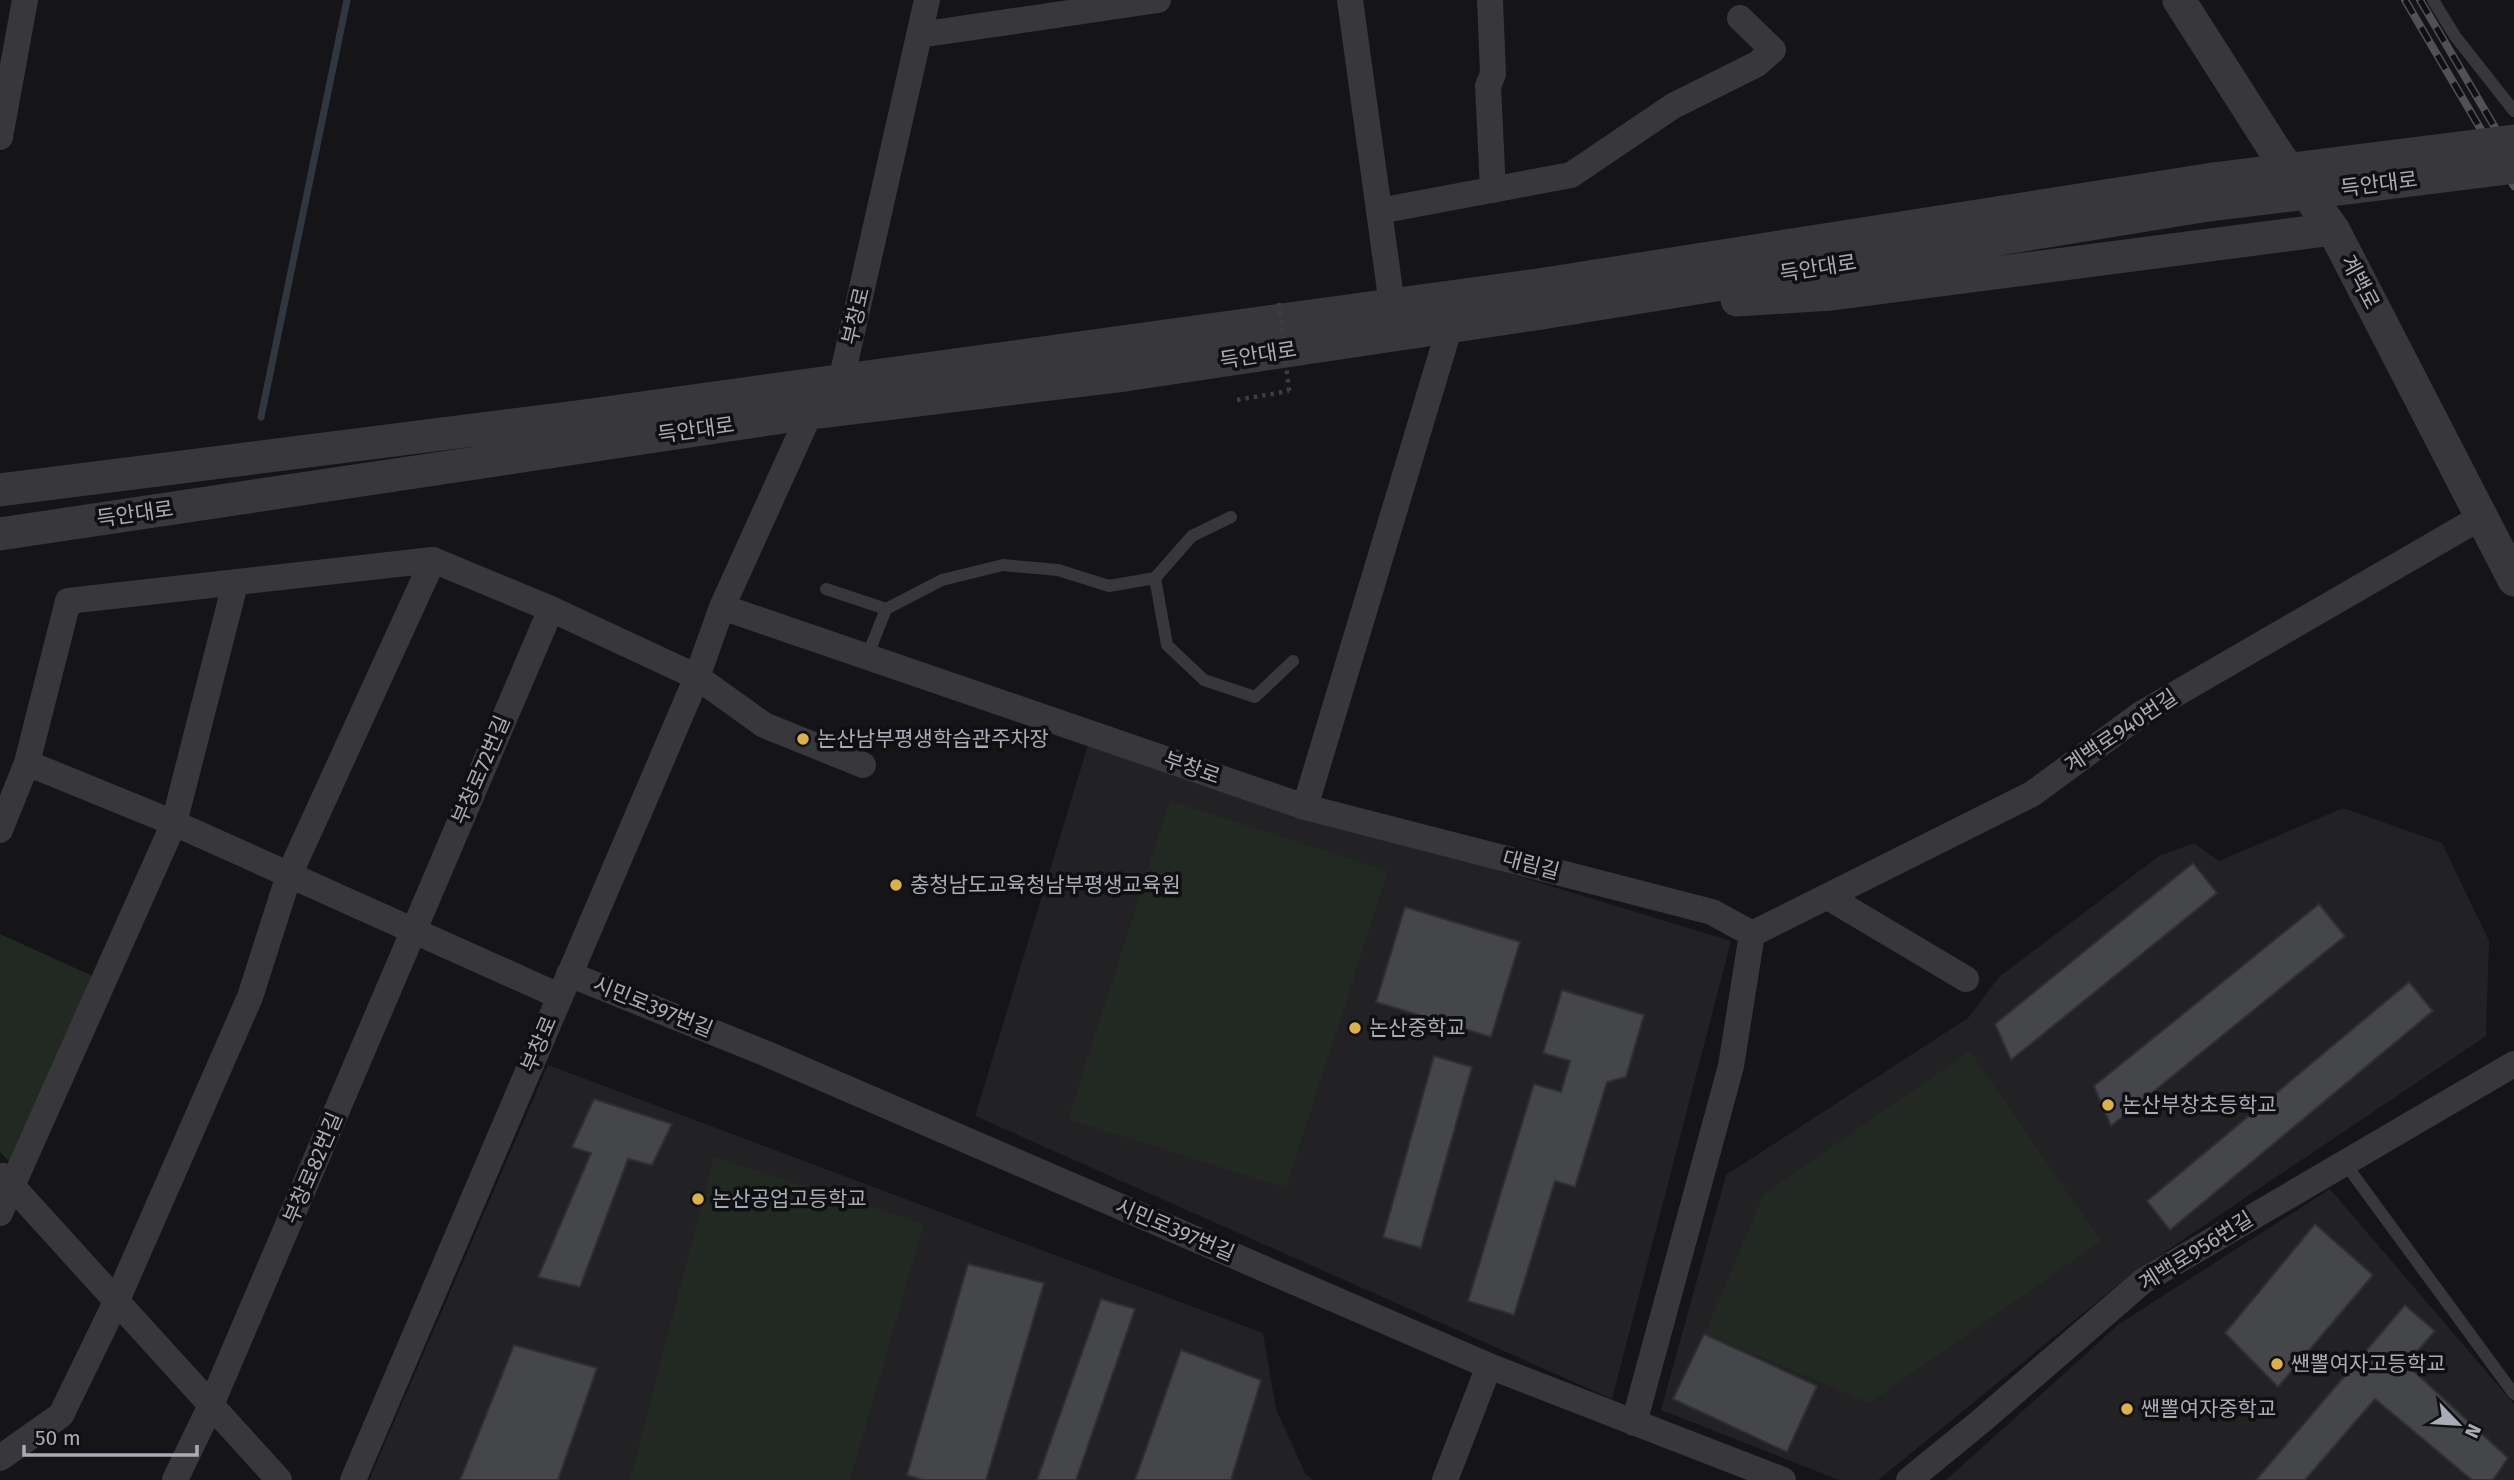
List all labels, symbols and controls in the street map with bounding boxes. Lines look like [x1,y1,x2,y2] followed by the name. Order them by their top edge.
[2339,166,2419,202] street label: 득안대로
[1778,249,1858,287] street label: 득안대로
[2335,250,2385,314] street label: 계백로
[837,285,875,347] street label: 부창로
[1218,336,1298,374] street label: 득안대로
[656,412,736,448] street label: 득안대로
[95,496,175,532] street label: 득안대로
[2060,684,2182,778] street label: 계백로940번길
[446,712,516,828] street label: 부창로72번길
[817,726,1049,752] place label: 논산남부평생학습관주차장
[795,731,811,747] marker: 논산남부평생학습관주차장
[1160,746,1224,790] street label: 부창로
[1500,845,1562,885] street label: 대림길
[910,872,1180,898] place label: 충청남도교육청남부평생교육원
[888,877,904,893] marker: 충청남도교육청남부평생교육원
[589,971,717,1043] street label: 시민로397번길
[516,1012,562,1076] street label: 부창로
[1369,1015,1466,1041] place label: 논산중학교
[1347,1020,1363,1036] marker: 논산중학교
[2122,1092,2277,1118] place label: 논산부창초등학교
[2100,1097,2116,1113] marker: 논산부창초등학교
[278,1108,348,1228] street label: 부창로82번길
[712,1186,867,1212] place label: 논산공업고등학교
[690,1191,706,1207] marker: 논산공업고등학교
[1112,1193,1238,1267] street label: 시민로397번길
[2134,1206,2258,1296] street label: 계백로956번길
[2291,1351,2446,1377] place label: 쌘뽈여자고등학교
[2269,1356,2285,1372] marker: 쌘뽈여자고등학교
[2423,1389,2493,1459] north arrow
[2141,1396,2276,1422] place label: 쌘뽈여자중학교
[2119,1401,2135,1417] marker: 쌘뽈여자중학교
[24,1414,198,1458] scale bar
[2460,1420,2486,1442] text: N
[35,1425,81,1451] text: 50 m

